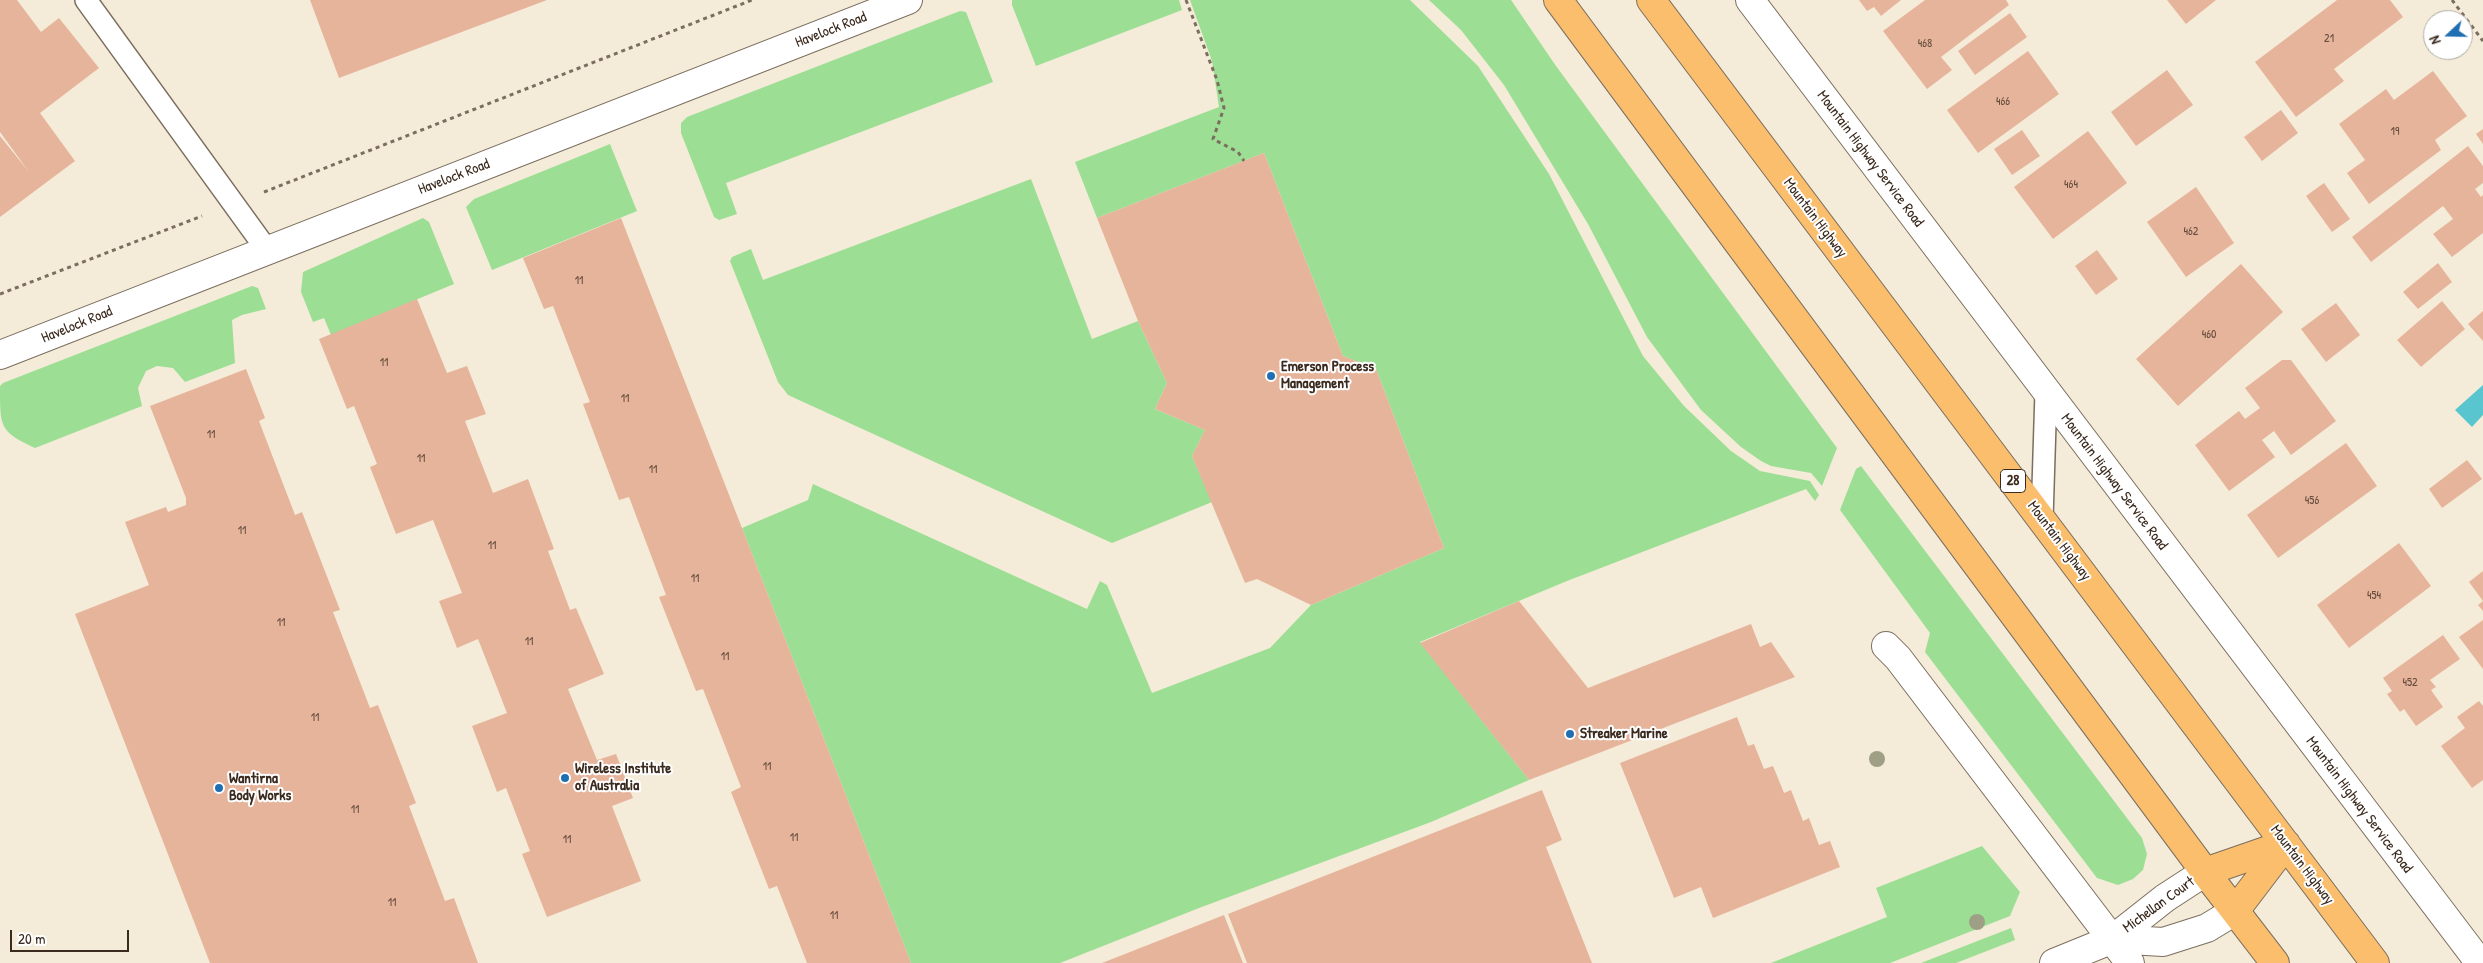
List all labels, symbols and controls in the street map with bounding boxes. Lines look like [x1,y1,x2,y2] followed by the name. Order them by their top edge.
[793,8,869,52] street label: Havelock Road
[2423,10,2473,60] north arrow
[2324,32,2334,46] house number: 21
[2424,33,2445,47] text: N
[1918,37,1932,51] house number: 468
[1813,87,1927,231] street label: Mountain Highway Service Road
[1996,95,2010,109] house number: 466
[2391,125,2399,139] house number: 19
[416,155,492,199] street label: Havelock Road
[1779,175,1851,261] street label: Mountain Highway
[2064,178,2078,192] house number: 464
[2184,225,2198,239] house number: 462
[575,274,583,288] house number: 11
[39,303,115,347] street label: Havelock Road
[2202,328,2216,342] house number: 460
[380,356,388,370] house number: 11
[1281,358,1374,393] place label: Emerson Process Management
[1265,370,1277,382] marker: Emerson Process Management
[621,392,629,406] house number: 11
[2057,410,2171,554] street label: Mountain Highway Service Road
[207,428,215,442] house number: 11
[417,452,425,466] house number: 11
[649,463,657,477] house number: 11
[2000,470,2026,492] road number: 28
[2305,494,2319,508] house number: 456
[2023,498,2095,584] street label: Mountain Highway
[238,524,246,538] house number: 11
[488,539,496,553] house number: 11
[691,572,699,586] house number: 11
[2367,589,2381,603] house number: 454
[277,616,285,630] house number: 11
[525,635,533,649] house number: 11
[721,650,729,664] house number: 11
[2402,676,2418,690] house number: 452
[311,711,319,725] house number: 11
[1580,725,1668,743] place label: Streaker Marine
[1564,728,1576,740] marker: Streaker Marine
[2302,733,2416,877] street label: Mountain Highway Service Road
[575,760,671,795] place label: Wireless Institute of Australia
[763,760,771,774] house number: 11
[229,770,291,805] place label: Wantirna Body Works
[559,772,571,784] marker: Wireless Institute of Australia
[213,782,225,794] marker: Wantirna Body Works
[351,803,359,817] house number: 11
[2266,822,2338,908] street label: Mountain Highway
[790,831,798,845] house number: 11
[563,833,571,847] house number: 11
[2120,873,2198,937] street label: Michellan Court
[388,896,396,910] house number: 11
[830,909,838,923] house number: 11
[12,920,131,952] scale bar
[18,928,45,949] text: 20 m

